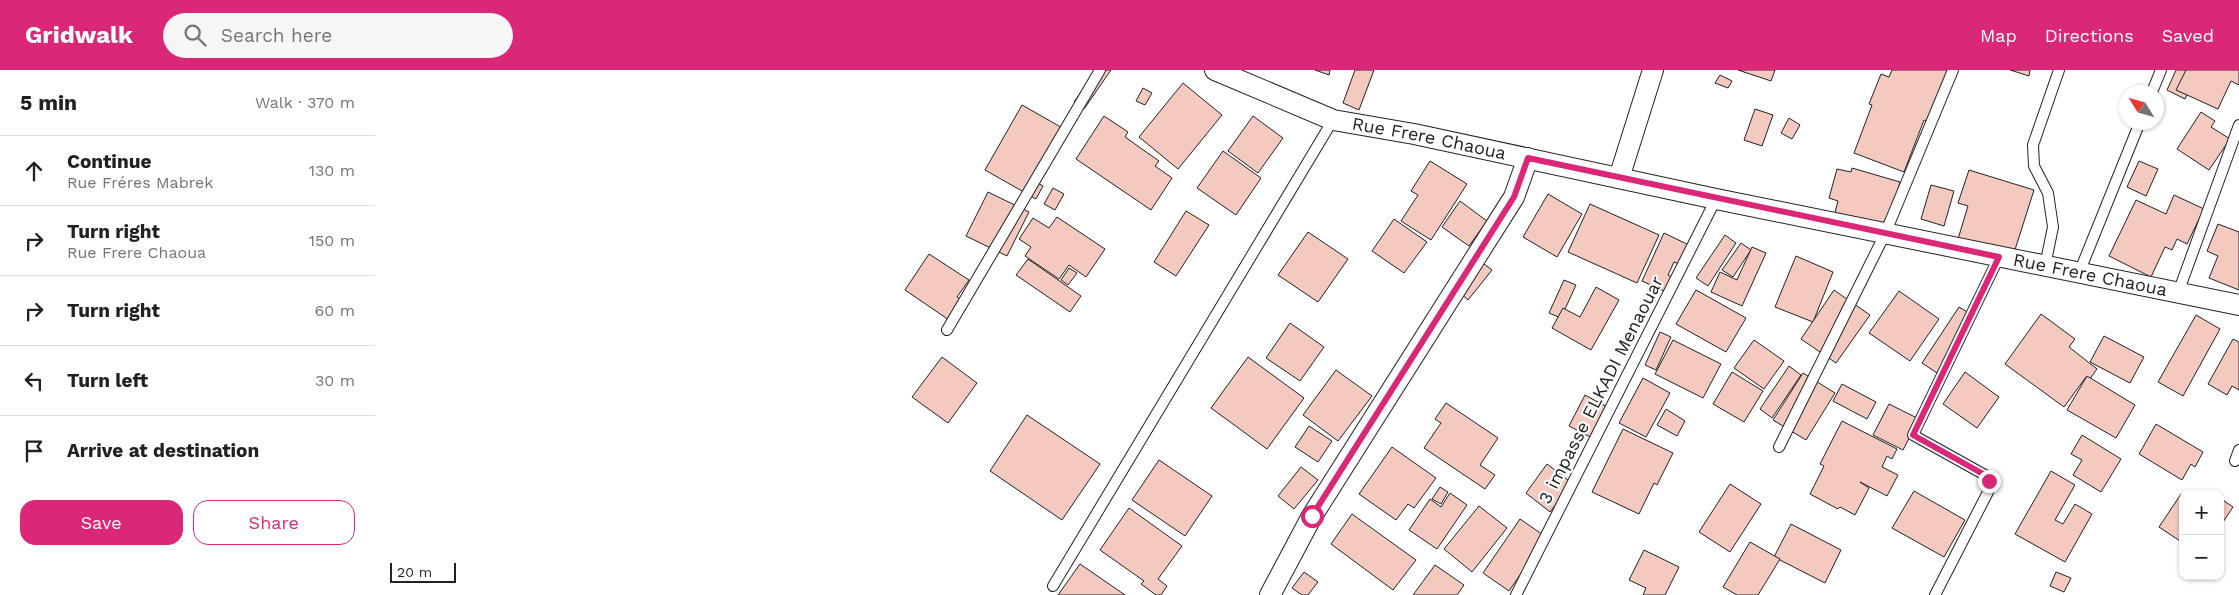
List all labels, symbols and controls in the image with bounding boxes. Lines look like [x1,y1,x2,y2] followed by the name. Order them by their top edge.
[163,13,513,58] search box
[25,21,133,49] text: Gridwalk
[181,21,209,49] icon: search
[221,24,332,47] text: Search here
[1980,25,2017,46] text: Map
[2045,25,2134,46] text: Directions
[2162,25,2214,46] text: Saved
[2119,85,2164,130] north arrow
[20,90,77,115] text: 5 min
[255,93,355,112] text: Walk · 370 m
[1351,112,1508,164] street label: Rue Frere Chaoua
[67,150,151,173] text: Continue
[20,157,48,185] icon: ahead
[309,161,355,180] text: 130 m
[67,173,213,192] text: Rue Fréres Mabrek
[67,220,160,243] text: Turn right
[20,227,48,255] icon: right
[309,231,355,250] text: 150 m
[67,243,206,262] text: Rue Frere Chaoua
[2011,248,2169,300] street label: Rue Frere Chaoua
[1534,273,1667,507] street label: 3 impasse ELKADI Menaouar
[20,297,48,325] icon: right
[67,299,160,322] text: Turn right
[315,301,355,320] text: 60 m
[20,367,48,395] icon: left
[67,369,148,392] text: Turn left
[315,371,355,390] text: 30 m
[20,437,48,465] icon: arrive
[67,439,259,462] text: Arrive at destination
[1978,470,2001,493] route end
[2179,490,2224,580] map controls
[2179,490,2224,535] button: +
[20,500,183,545] button: Save
[193,500,355,545] button: Share
[1301,505,1324,528] route start
[2179,535,2224,580] button: −
[390,560,456,583] scale bar
[397,564,432,580] text: 20 m

